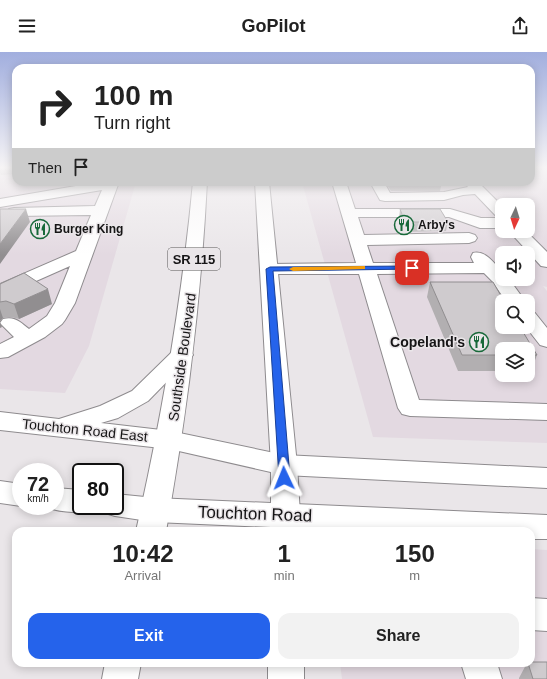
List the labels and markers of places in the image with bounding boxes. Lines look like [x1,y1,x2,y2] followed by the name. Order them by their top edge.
[393,214,415,236] restaurant icon: Arby's
[29,218,51,240] restaurant icon: Burger King
[418,218,455,232] place label: Arby's
[54,222,123,236] place label: Burger King
[395,251,429,285] pin
[468,331,490,353] restaurant icon: Copeland's
[390,334,465,350] place label: Copeland's

